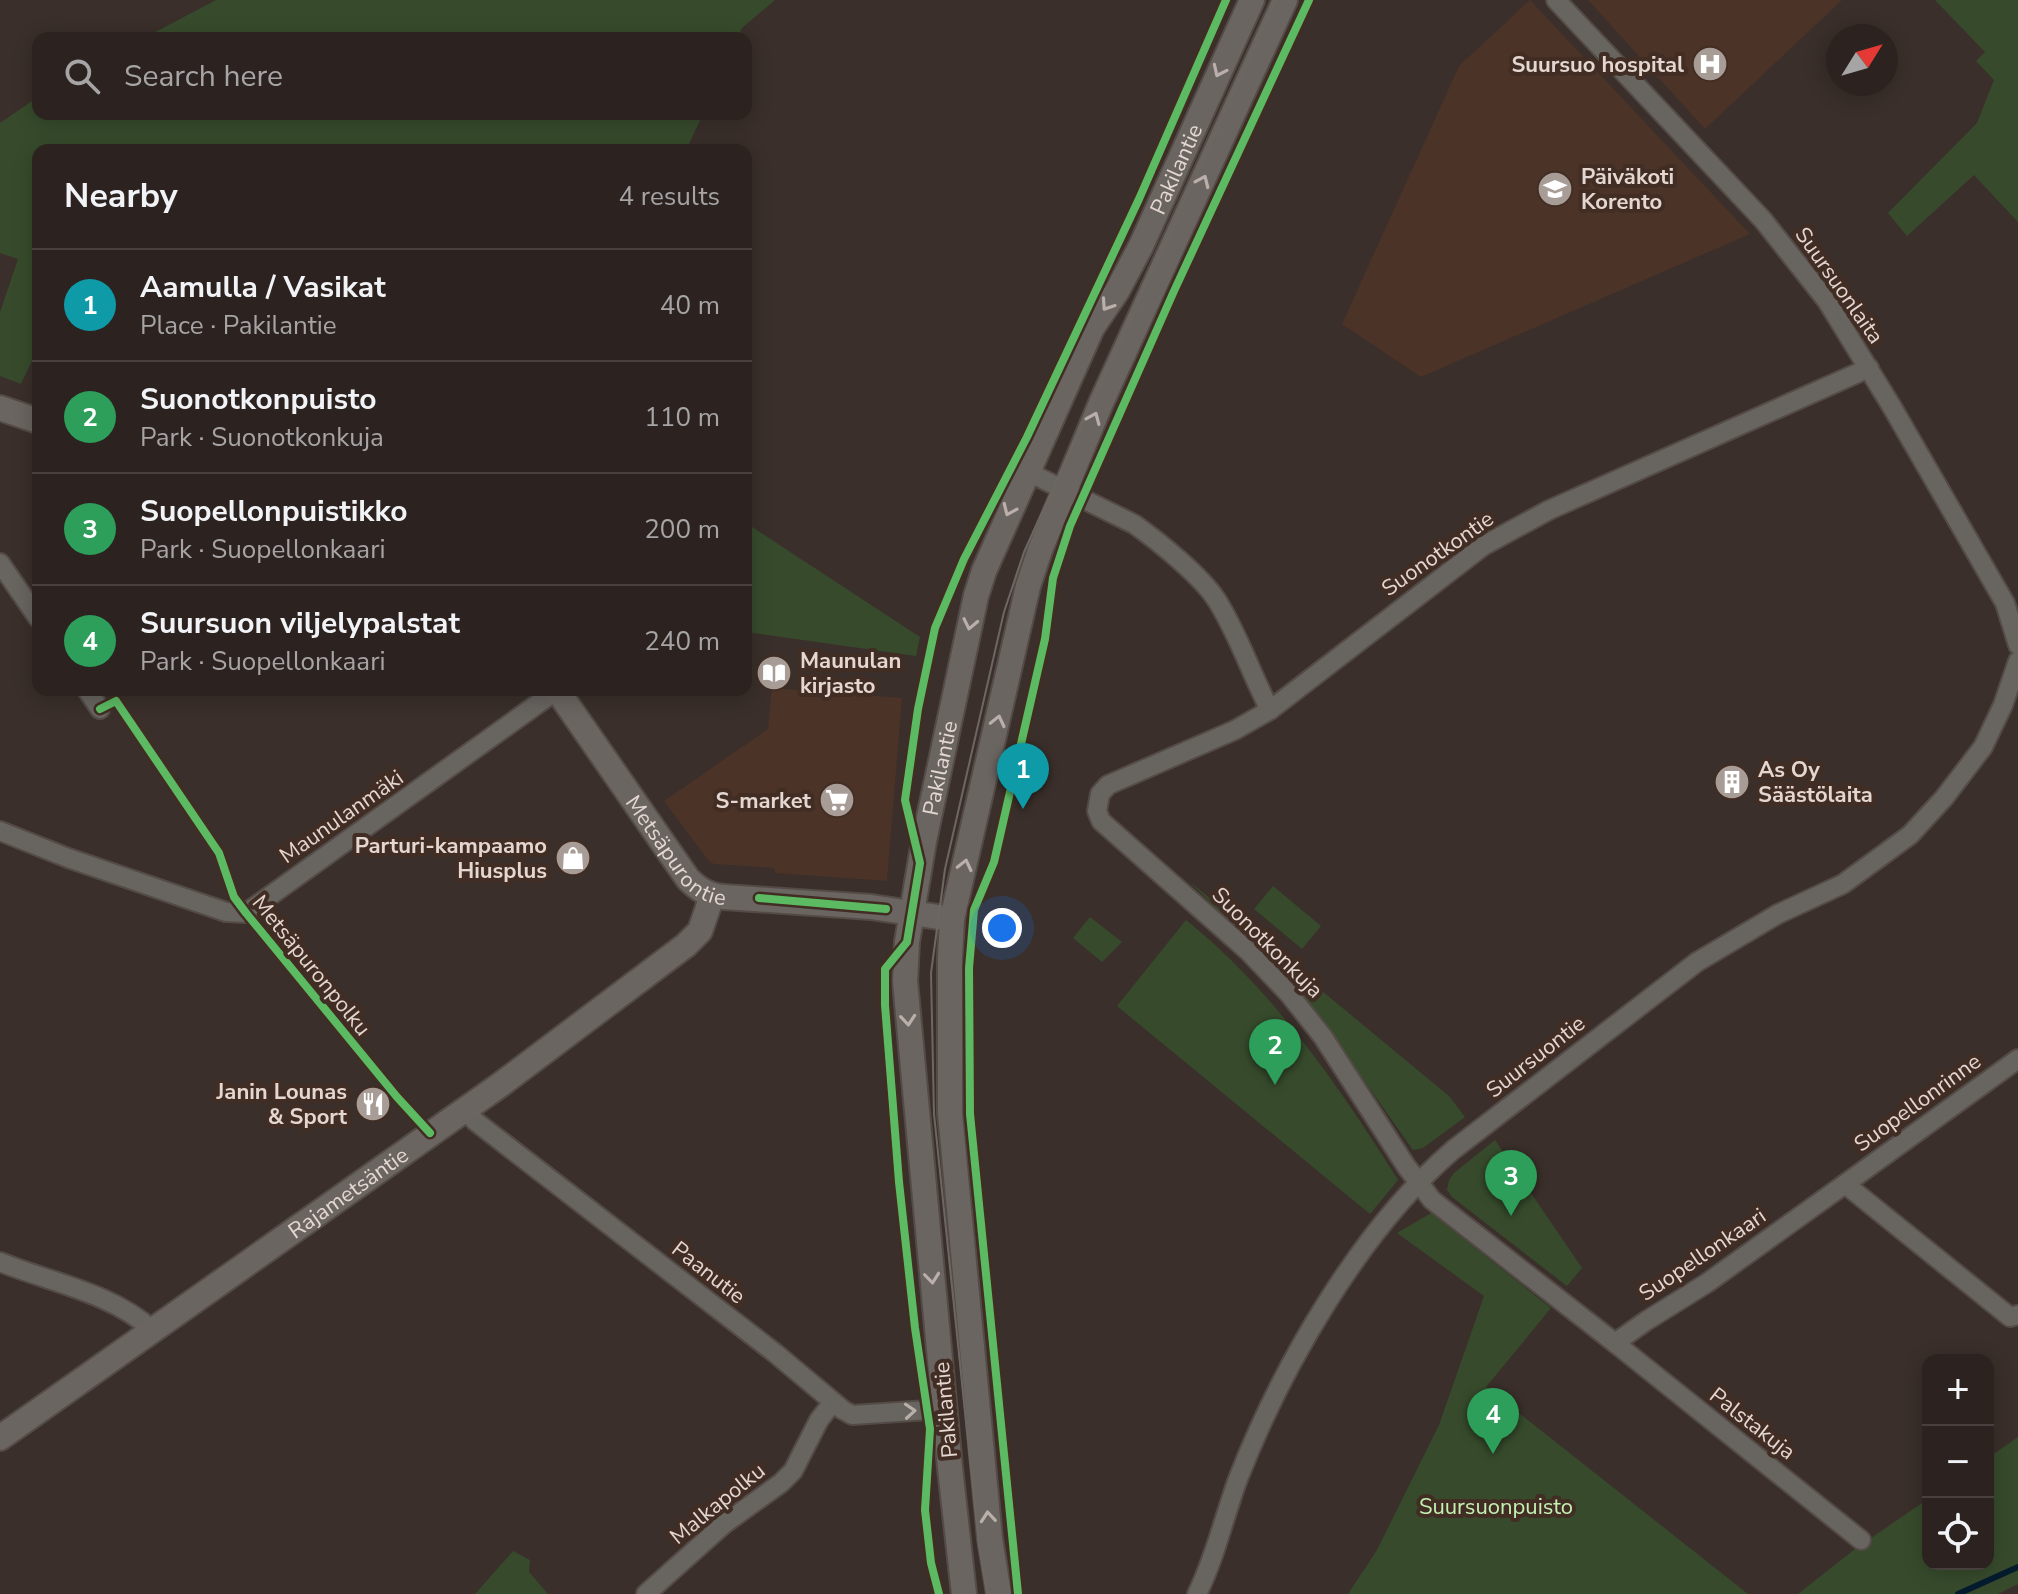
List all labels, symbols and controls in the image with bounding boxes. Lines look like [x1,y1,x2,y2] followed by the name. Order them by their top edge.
[1826,24,1898,96] north arrow
[32,32,752,120] search box
[1691,45,1729,83] hospital icon: Suursuo hospital
[1511,50,1684,80] place label: Suursuo hospital
[60,54,104,98] icon: search
[124,56,283,97] text: Search here
[1213,63,1229,77] one-way arrow
[1143,119,1210,220] street label: Pakilantie
[1581,162,1674,217] place label: Päiväkoti Korento
[1536,170,1574,208] school or university icon: Päiväkoti Korento
[64,173,178,219] text: Nearby
[1193,175,1209,190] one-way arrow
[619,179,720,214] text: 4 results
[1788,221,1891,350] street label: Suursuonlaita
[140,267,386,308] text: Aamulla / Vasikat
[82,288,98,323] text: 1
[660,288,720,323] text: 40 m
[1102,297,1117,311] one-way arrow
[140,308,337,343] text: Place · Pakilantie
[140,379,377,420] text: Suonotkonpuisto
[82,400,98,435] text: 2
[644,400,720,435] text: 110 m
[1085,412,1101,426] one-way arrow
[140,420,384,455] text: Park · Suonotkonkuja
[140,491,407,532] text: Suopellonpuistikko
[1003,502,1019,517] one-way arrow
[1376,504,1500,604] street label: Suonotkontie
[82,512,98,547] text: 3
[644,512,720,547] text: 200 m
[140,532,386,567] text: Park · Suopellonkaari
[140,603,460,644] text: Suursuon viljelypalstat
[962,617,979,630] one-way arrow
[82,624,98,659] text: 4
[644,624,720,659] text: 240 m
[140,644,386,679] text: Park · Suopellonkaari
[800,646,901,701] place label: Maunulan kirjasto
[755,654,793,692] library icon: Maunulan kirjasto
[988,715,1005,728] one-way arrow
[916,718,965,818] street label: Pakilantie
[997,743,1049,809] pin: 1
[1758,755,1873,810] place label: As Oy Säästölaita
[274,763,410,871] street label: Maunulanmäki
[1713,763,1751,801] building icon: As Oy Säästölaita
[818,781,856,819] supermarket icon: S-market
[716,786,812,816] place label: S-market
[618,789,728,913] street label: Metsäpurontie
[355,831,547,886] place label: Parturi-kampaamo Hiusplus
[554,839,592,877] shop icon: Parturi-kampaamo Hiusplus
[956,859,973,872] one-way arrow
[1205,880,1330,1005] street label: Suonotkonkuja
[245,889,377,1042] street label: Metsäpuronpolku
[982,908,1022,948] your location
[1480,1009,1591,1105] street label: Suursuontie
[899,1013,916,1026] one-way arrow
[1249,1019,1301,1085] pin: 2
[1848,1047,1987,1159] street label: Suopellonrinne
[216,1077,348,1132] place label: Janin Lounas & Sport
[354,1085,392,1123] restaurant icon: Janin Lounas & Sport
[282,1140,415,1246] street label: Rajametsäntie
[1485,1150,1537,1216] pin: 3
[1633,1201,1772,1308] street label: Suopellonkaari
[665,1234,752,1311] street label: Paanutie
[924,1272,941,1285] one-way arrow
[1922,1354,1994,1570] map controls
[1922,1354,1994,1426] button: +
[927,1361,965,1459] street label: Pakilantie
[1703,1381,1802,1467] street label: Palstakuja
[1467,1388,1519,1454] pin: 4
[904,1403,917,1420] one-way arrow
[1922,1426,1994,1498] button: −
[664,1456,772,1551] street label: Malkapolku
[1419,1492,1573,1522] park label: Suursuonpuisto
[1922,1498,1994,1570] button: locate
[980,1510,997,1523] one-way arrow

